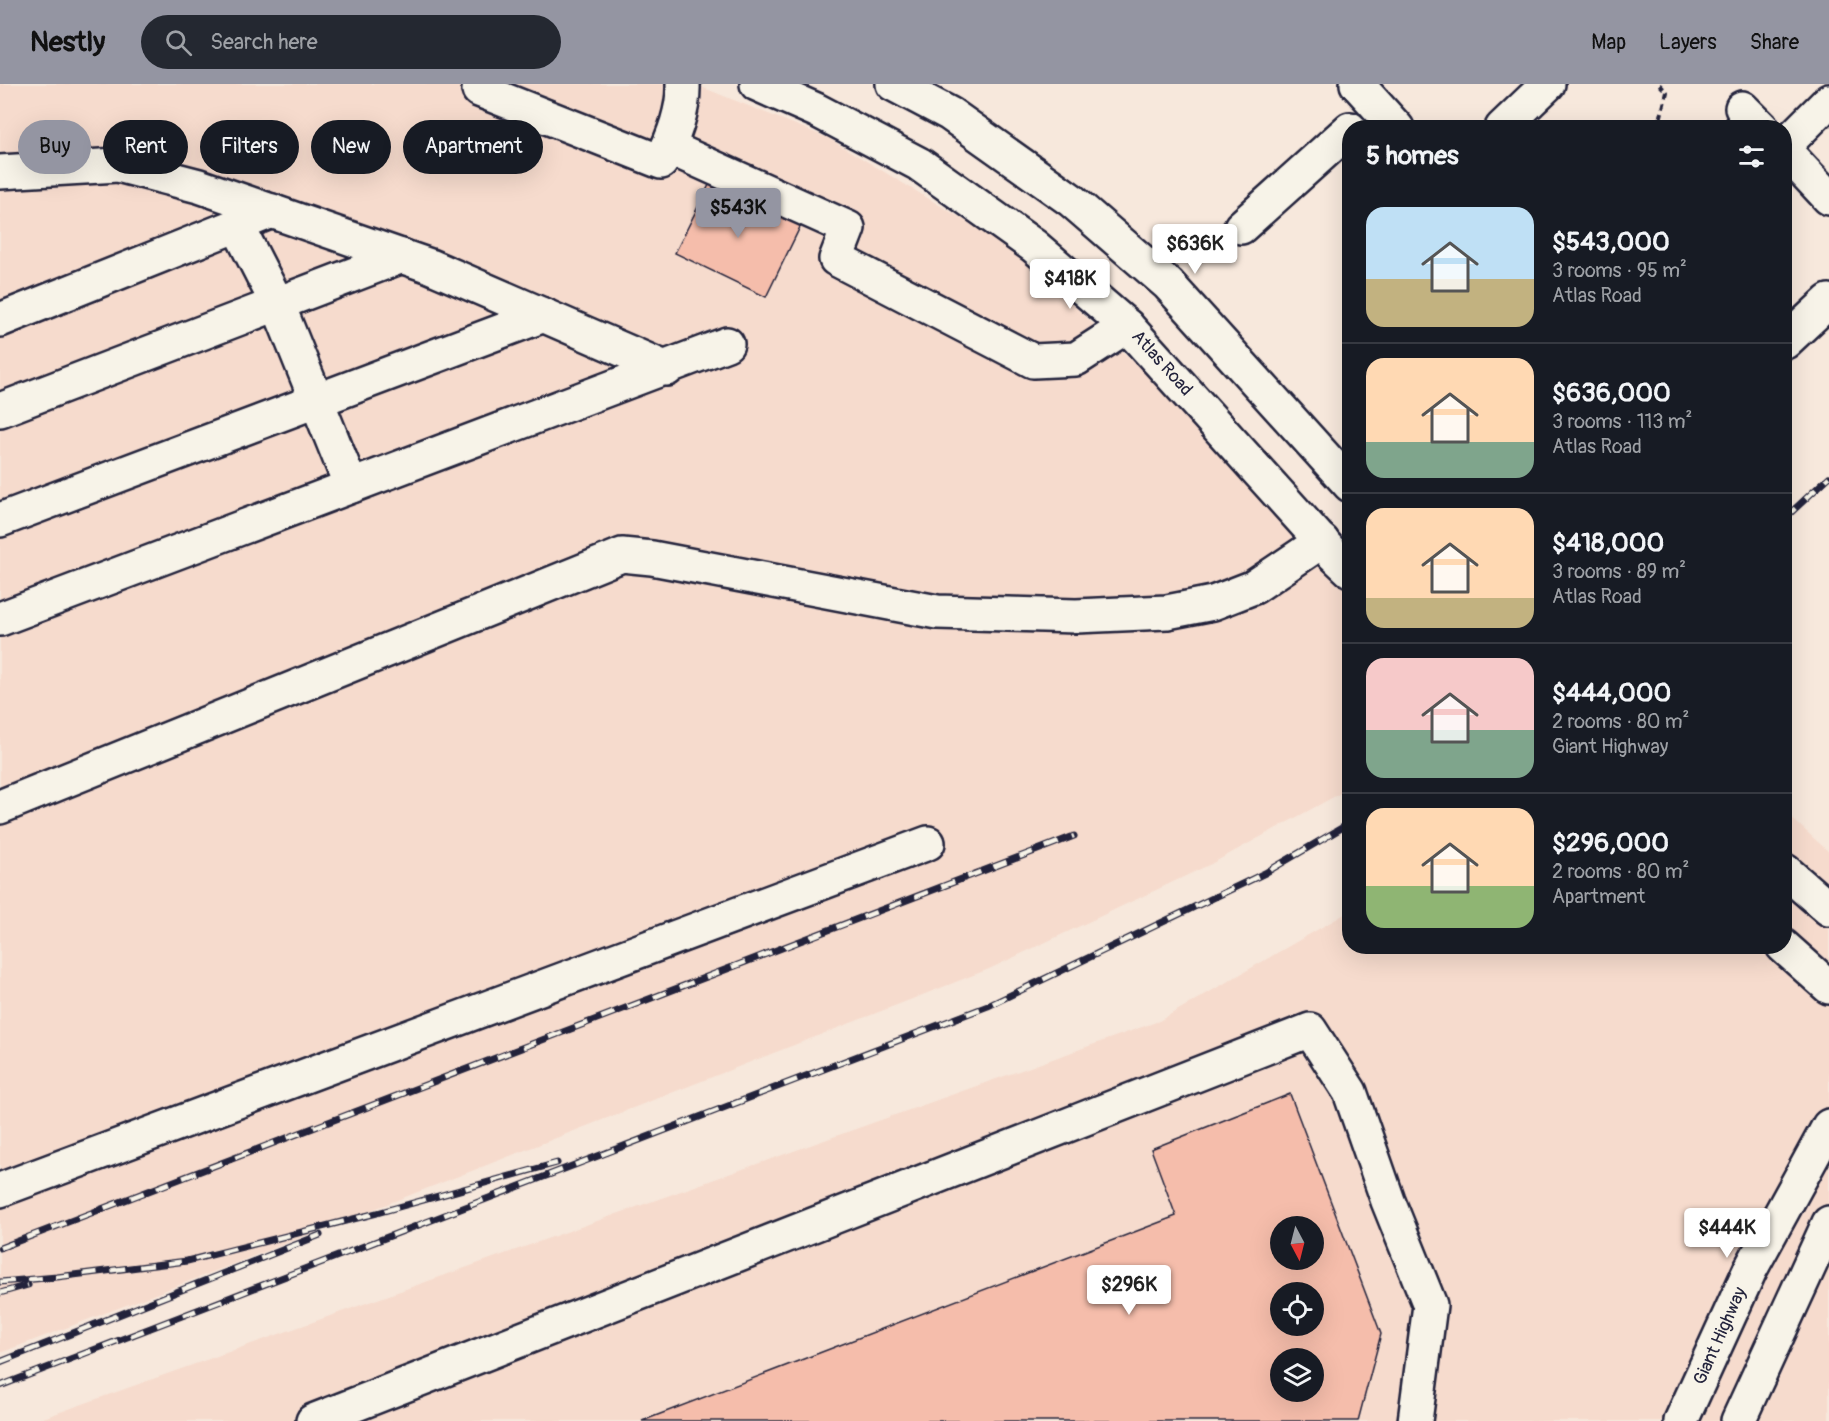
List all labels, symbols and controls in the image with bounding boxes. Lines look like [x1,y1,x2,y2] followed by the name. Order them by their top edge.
[141,15,561,69] search box
[30,25,105,60] text: Nestly
[162,26,195,59] icon: search
[210,28,318,56] text: Search here
[1591,29,1626,56] text: Map
[1659,29,1717,56] text: Layers
[1750,29,1799,56] text: Share
[18,120,91,174] chip: Buy
[103,120,188,174] chip: Rent
[200,120,299,174] chip: Filters
[311,120,391,174] chip: New
[403,120,543,174] chip: Apartment
[1366,140,1459,172] text: 5 homes
[1735,140,1768,173] icon: filters
[696,188,780,239] pin: $543K
[710,195,766,220] text: $543K
[1153,224,1237,275] pin: $636K
[1552,226,1670,258] text: $543,000
[1166,231,1224,256] text: $636K
[1414,231,1486,303] icon: home
[1552,258,1687,283] text: 3 rooms · 95 m²
[1028,259,1112,310] pin: $418K
[1044,266,1096,291] text: $418K
[1552,283,1642,308] text: Atlas Road
[1126,325,1198,401] street label: Atlas Road
[1552,377,1671,409] text: $636,000
[1414,382,1486,454] icon: home
[1552,409,1692,434] text: 3 rooms · 113 m²
[1552,434,1642,459] text: Atlas Road
[1552,527,1664,559] text: $418,000
[1414,532,1486,604] icon: home
[1552,559,1686,584] text: 3 rooms · 89 m²
[1552,584,1642,609] text: Atlas Road
[1552,677,1671,709] text: $444,000
[1414,682,1486,754] icon: home
[1552,709,1689,734] text: 2 rooms · 80 m²
[1552,734,1668,759] text: Giant Highway
[1552,827,1669,859] text: $296,000
[1414,832,1486,904] icon: home
[1552,859,1689,884] text: 2 rooms · 80 m²
[1552,884,1645,909] text: Apartment
[1685,1208,1769,1259] pin: $444K
[1698,1215,1756,1240] text: $444K
[1270,1216,1324,1270] north arrow
[1270,1216,1324,1402] map controls
[1087,1265,1171,1316] pin: $296K
[1101,1272,1157,1297] text: $296K
[1270,1282,1324,1336] button: locate
[1688,1283,1752,1388] street label: Giant Highway
[1270,1348,1324,1402] button: layers

